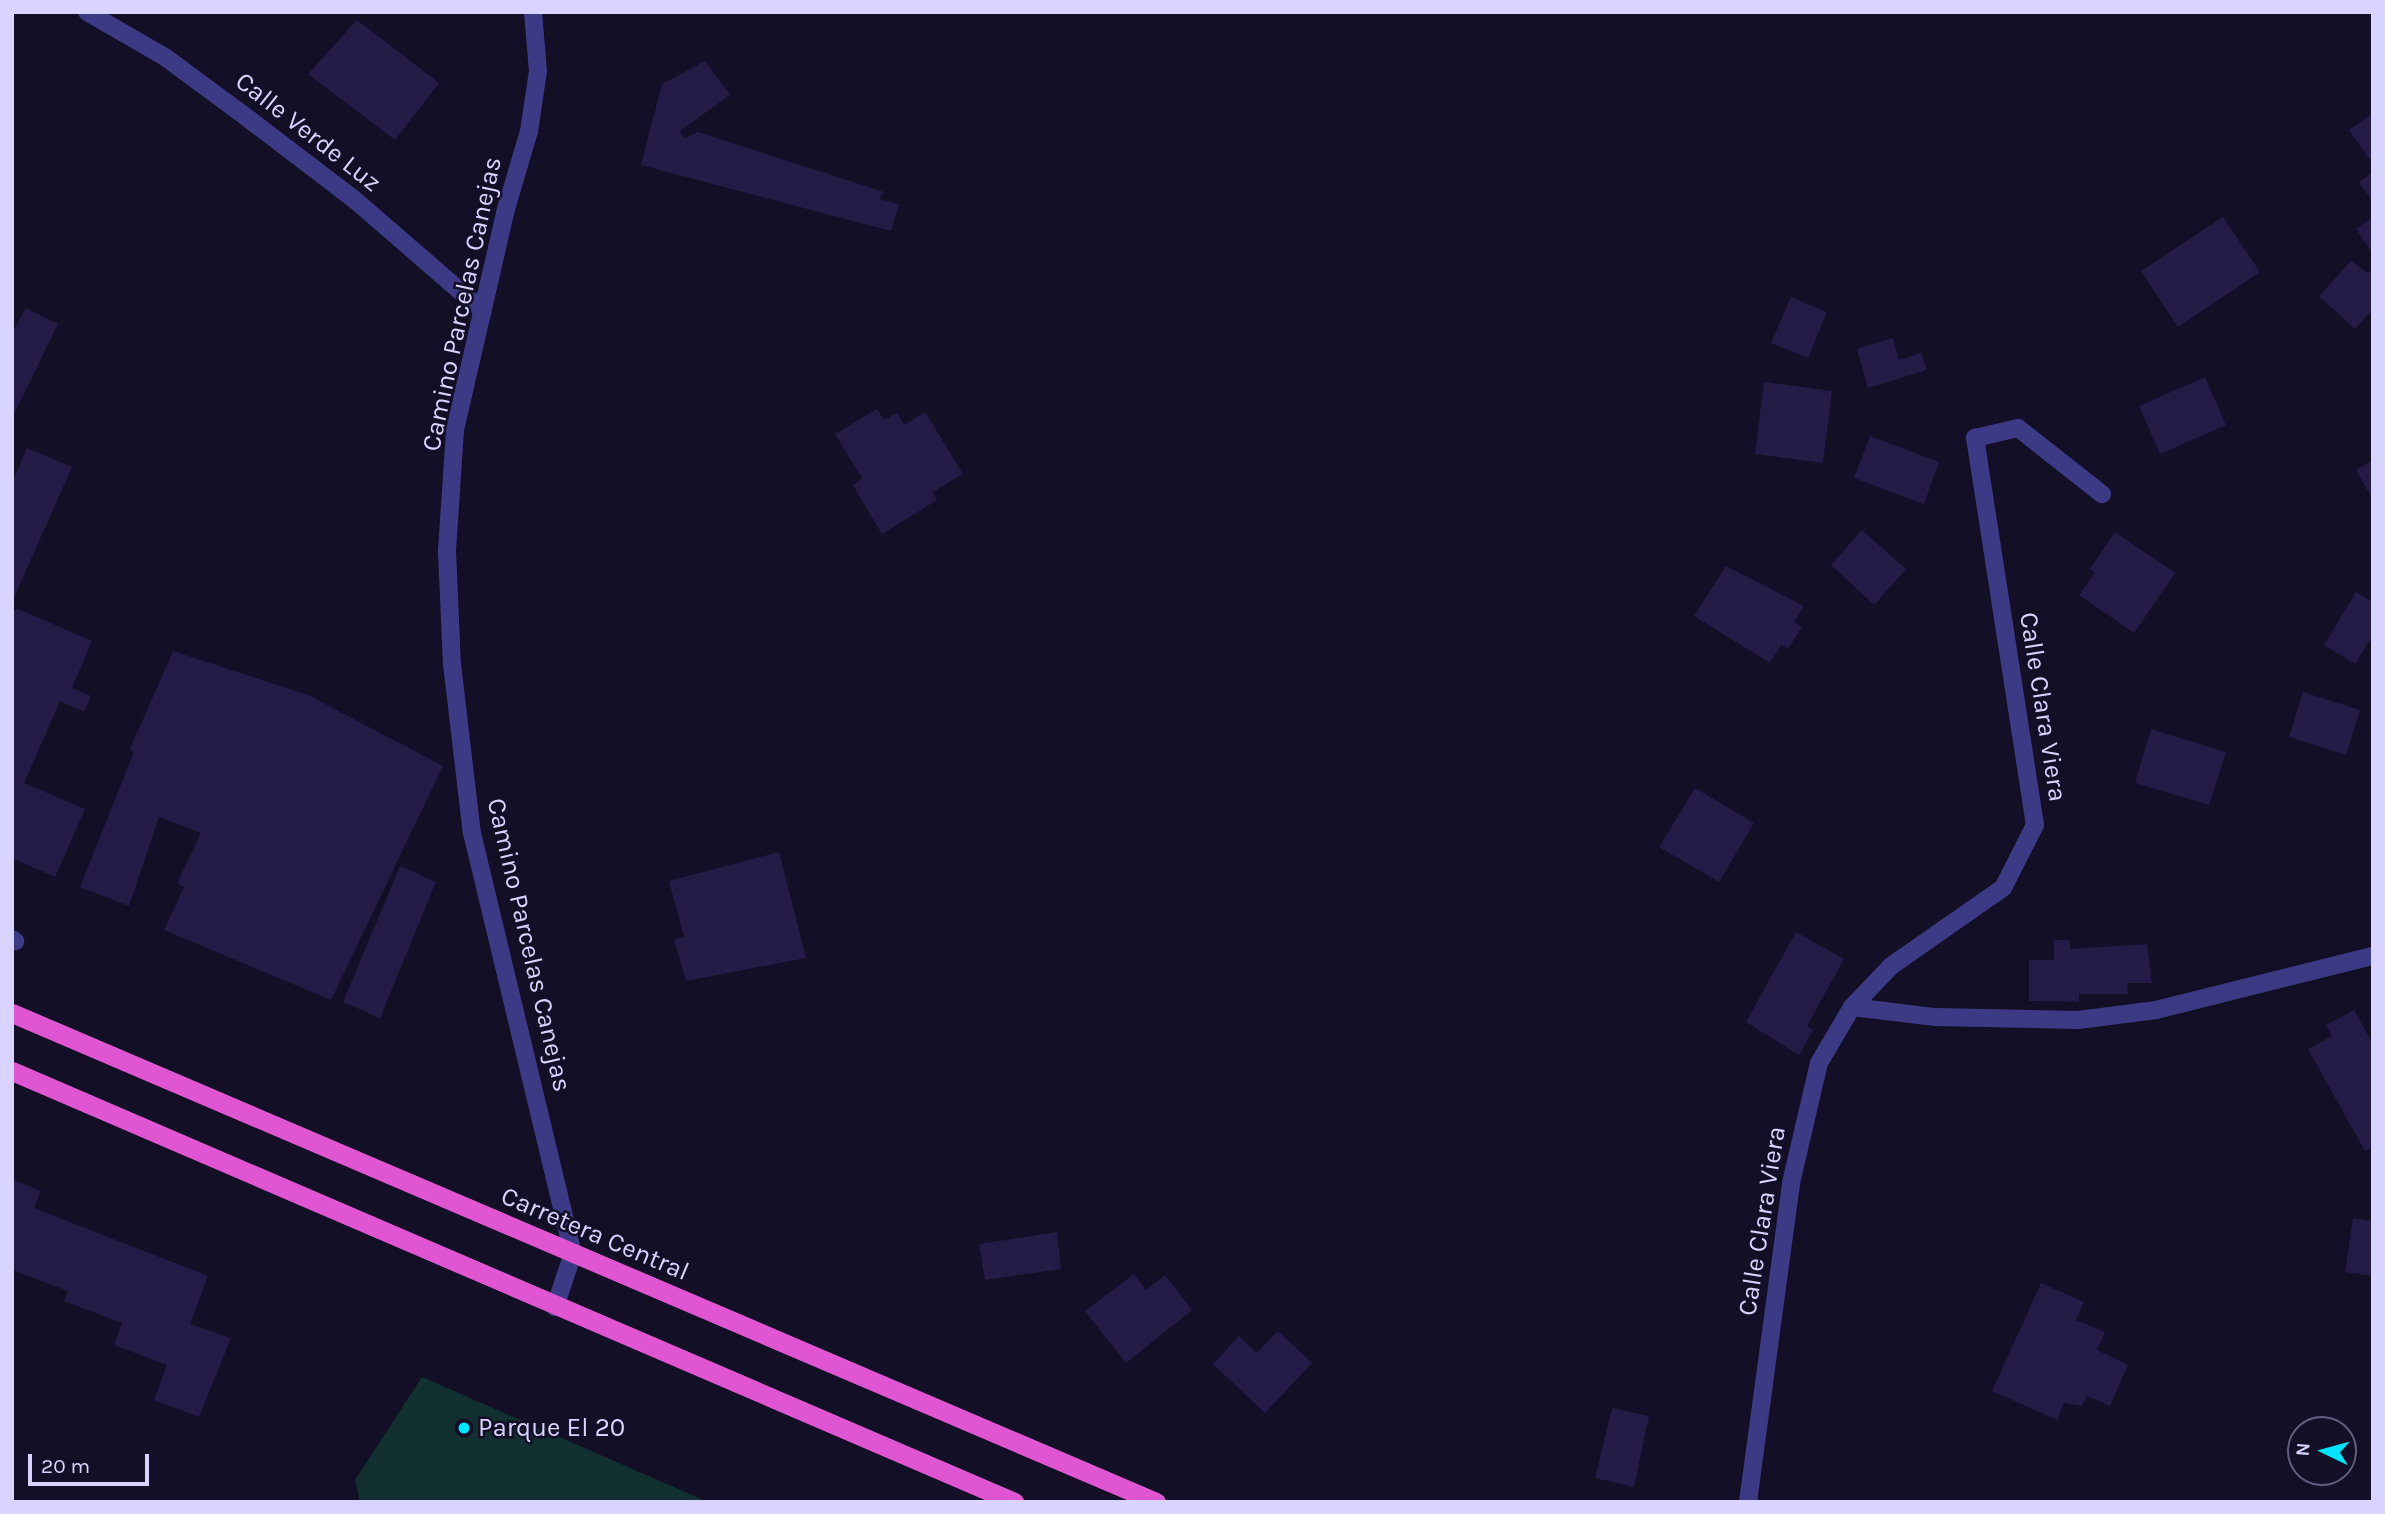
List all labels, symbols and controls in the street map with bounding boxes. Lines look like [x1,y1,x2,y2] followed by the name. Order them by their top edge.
[229,66,387,198] street label: Calle Verde Luz
[416,154,508,454] street label: Camino Parcelas Canejas
[2013,610,2073,804] street label: Calle Clara Viera
[480,795,578,1095] street label: Camino Parcelas Canejas
[1732,1124,1792,1318] street label: Calle Clara Viera
[496,1180,694,1288] street label: Carretera Central
[478,1412,625,1444] place label: Parque El 20
[2287,1416,2357,1486] north arrow
[456,1420,472,1436] marker: Parque El 20
[32,1440,152,1484] scale bar
[2292,1442,2315,1457] text: N
[41,1454,90,1478] text: 20 m

